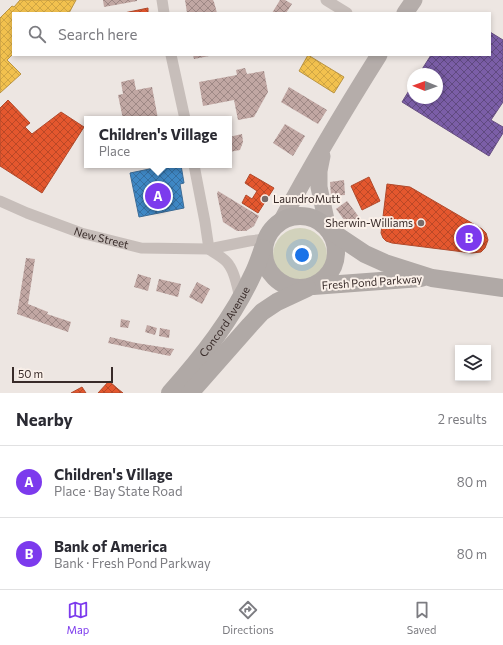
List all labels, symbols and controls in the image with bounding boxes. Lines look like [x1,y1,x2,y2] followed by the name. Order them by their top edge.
[12,12,491,56] search box
[26,23,48,45] icon: search
[58,25,137,43] text: Search here
[407,68,443,104] north arrow
[84,116,232,168] popup
[99,125,217,143] text: Children's Village
[99,143,130,159] text: Place
[145,181,171,211] pin: A
[273,192,341,205] place label: LaundroMutt
[260,194,270,204] marker: LaundroMutt
[325,216,413,229] place label: Sherwin-Williams
[416,218,426,228] marker: Sherwin-Williams
[456,223,482,253] pin: B
[72,224,131,251] street label: New Street
[292,245,312,265] your location
[321,271,423,291] street label: Fresh Pond Parkway
[196,284,252,359] street label: Concord Avenue
[455,345,491,381] map controls
[455,345,491,381] button: layers
[12,365,113,384] scale bar
[18,367,43,380] text: 50 m
[16,409,73,430] text: Nearby
[438,411,487,427] text: 2 results
[54,465,173,483] text: Children's Village
[24,474,34,490] text: A
[457,474,487,490] text: 80 m
[54,483,182,499] text: Place · Bay State Road
[54,537,167,555] text: Bank of America
[25,546,33,562] text: B
[457,546,487,562] text: 80 m
[54,555,211,571] text: Bank · Fresh Pond Parkway
[67,599,89,636] tab: Map
[222,599,274,636] tab: Directions
[407,599,436,636] tab: Saved

